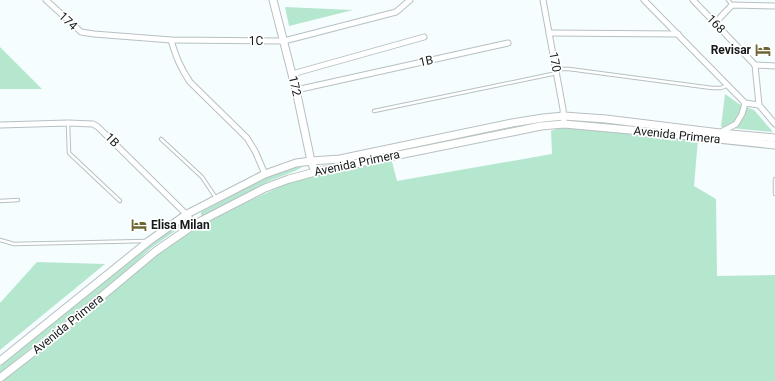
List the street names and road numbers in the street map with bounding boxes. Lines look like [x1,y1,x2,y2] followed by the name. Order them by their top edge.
[56,9,80,33] street label: 174
[704,12,728,36] street label: 168
[249,34,263,48] street label: 1C
[546,51,564,73] street label: 170
[418,53,434,69] street label: 1B
[286,75,304,98] street label: 172
[633,123,721,147] street label: Avenida Primera
[102,130,122,150] street label: 1B
[313,147,401,179] street label: Avenida Primera
[30,291,106,357] street label: Avenida Primera

